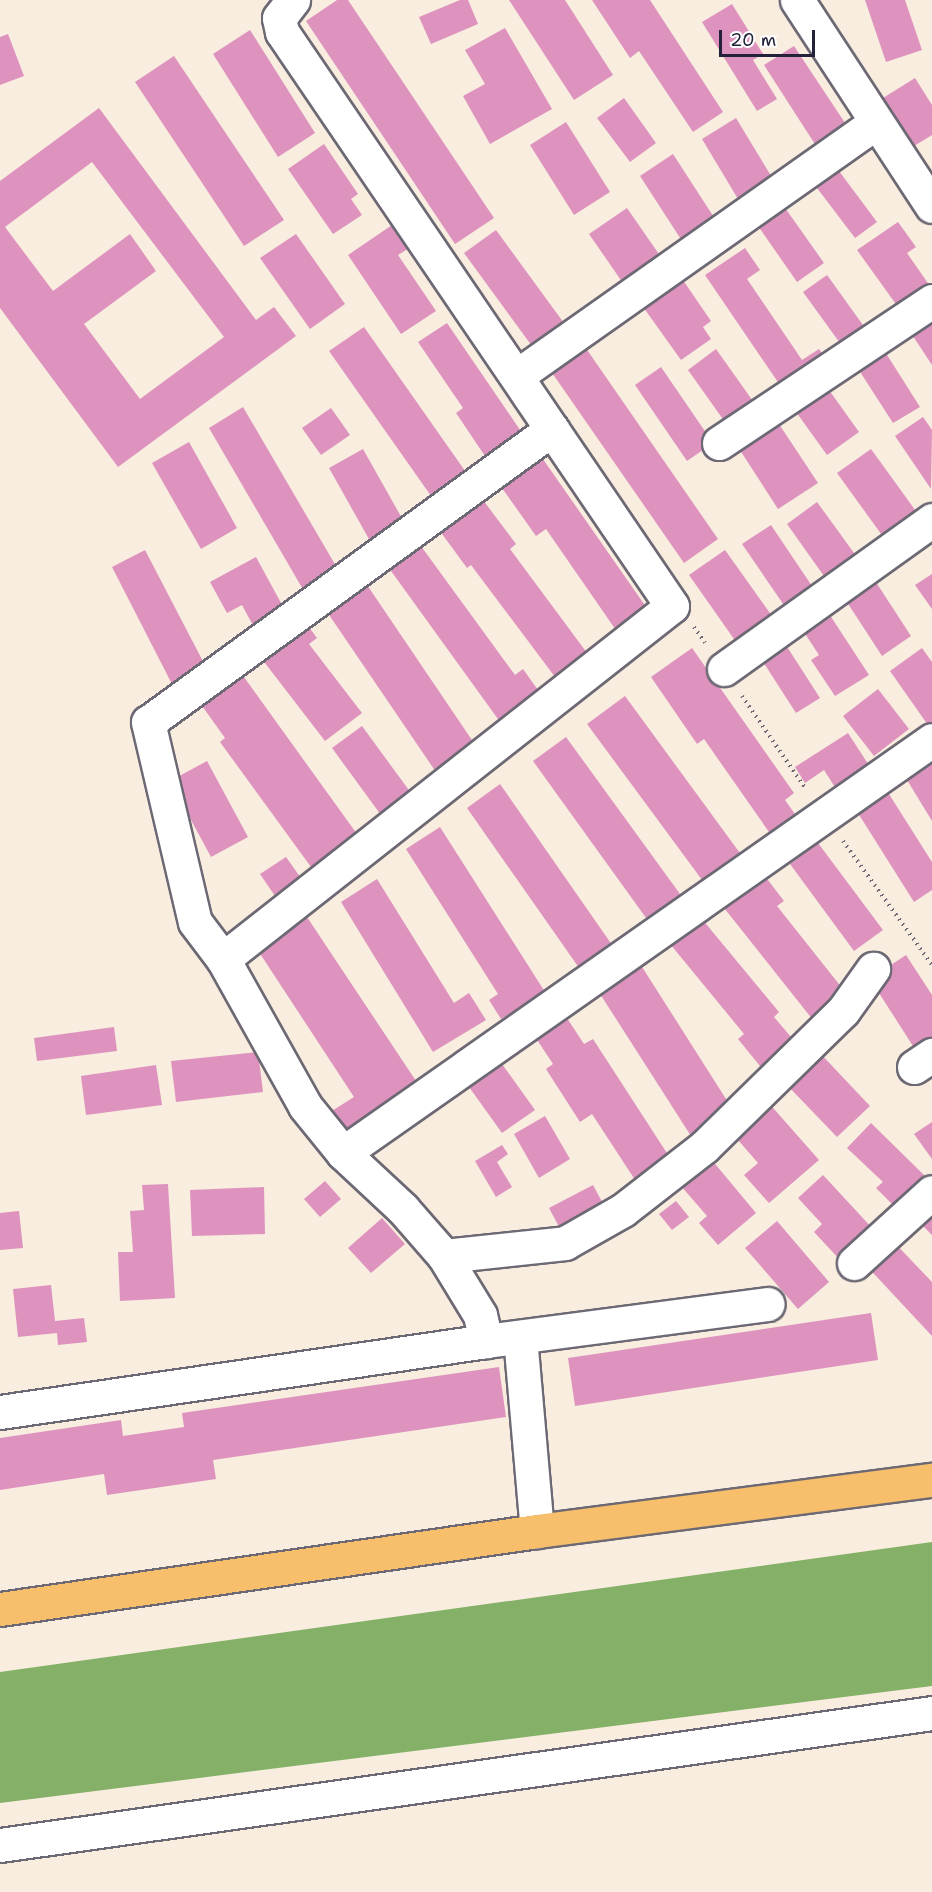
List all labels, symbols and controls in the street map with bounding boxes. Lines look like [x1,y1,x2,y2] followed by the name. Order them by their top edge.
[722,18,818,56] scale bar
[730,28,776,52] text: 20 m

